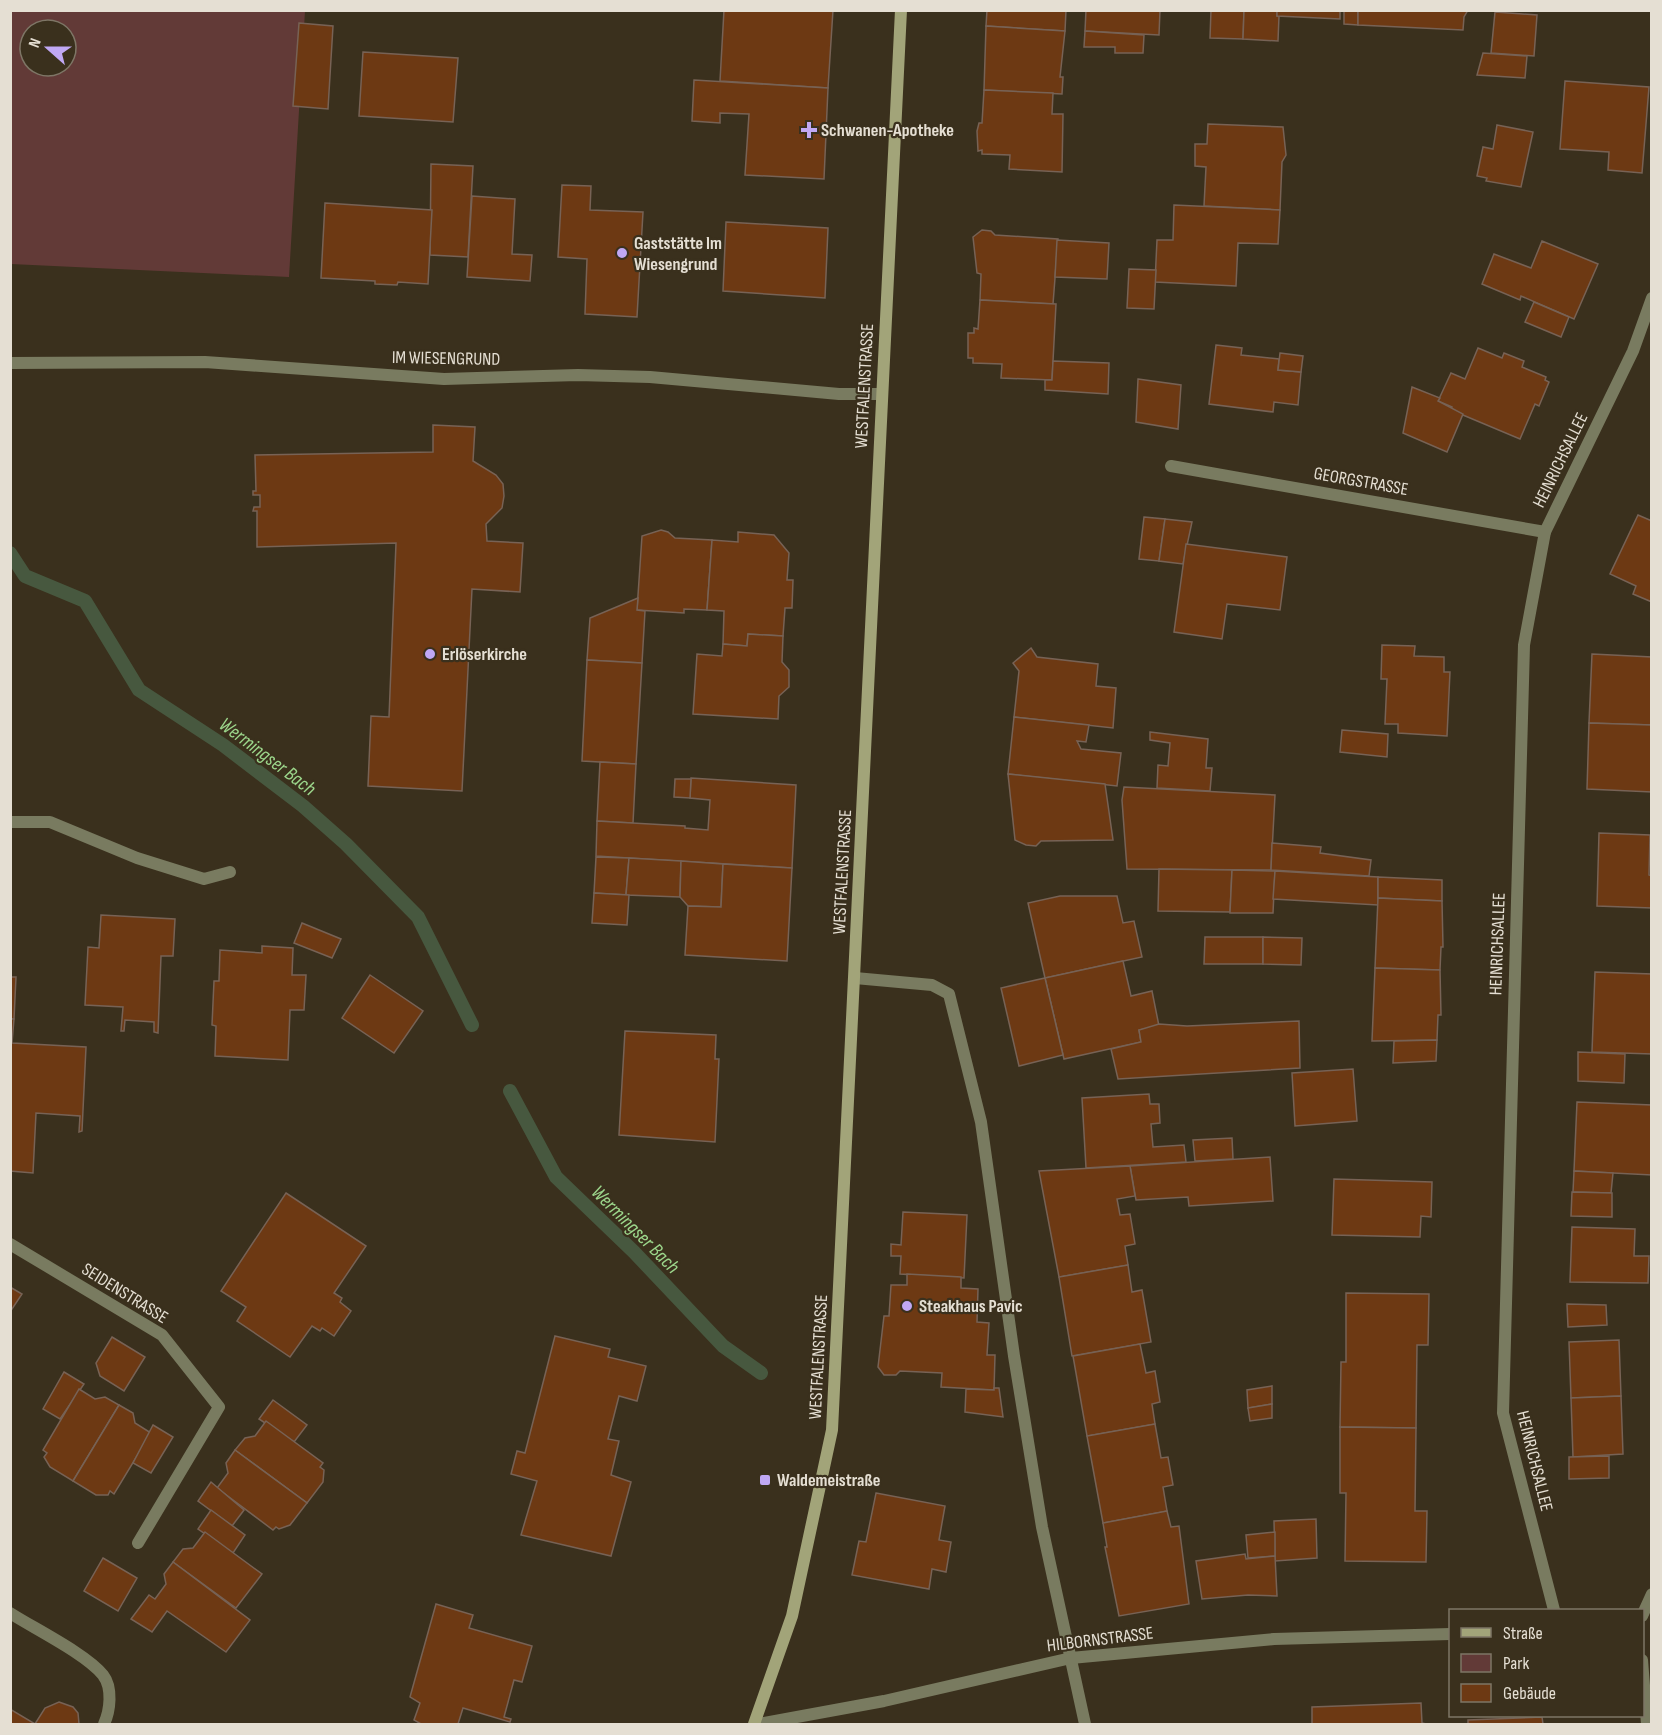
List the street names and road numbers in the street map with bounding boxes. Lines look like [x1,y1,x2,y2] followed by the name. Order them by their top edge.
[851,323,878,449] street label: WESTFALENSTRASSE
[392,347,500,370] street label: IM WIESENGRUND
[1528,409,1592,511] street label: HEINRICHSALLEE
[1312,463,1410,500] street label: GEORGSTRASSE
[829,809,856,935] street label: WESTFALENSTRASSE
[1485,892,1510,996] street label: HEINRICHSALLEE
[78,1259,172,1328] street label: SEIDENSTRASSE
[805,1294,832,1420] street label: WESTFALENSTRASSE
[1512,1409,1557,1514] street label: HEINRICHSALLEE
[1046,1623,1155,1656] street label: HILBORNSTRASSE

